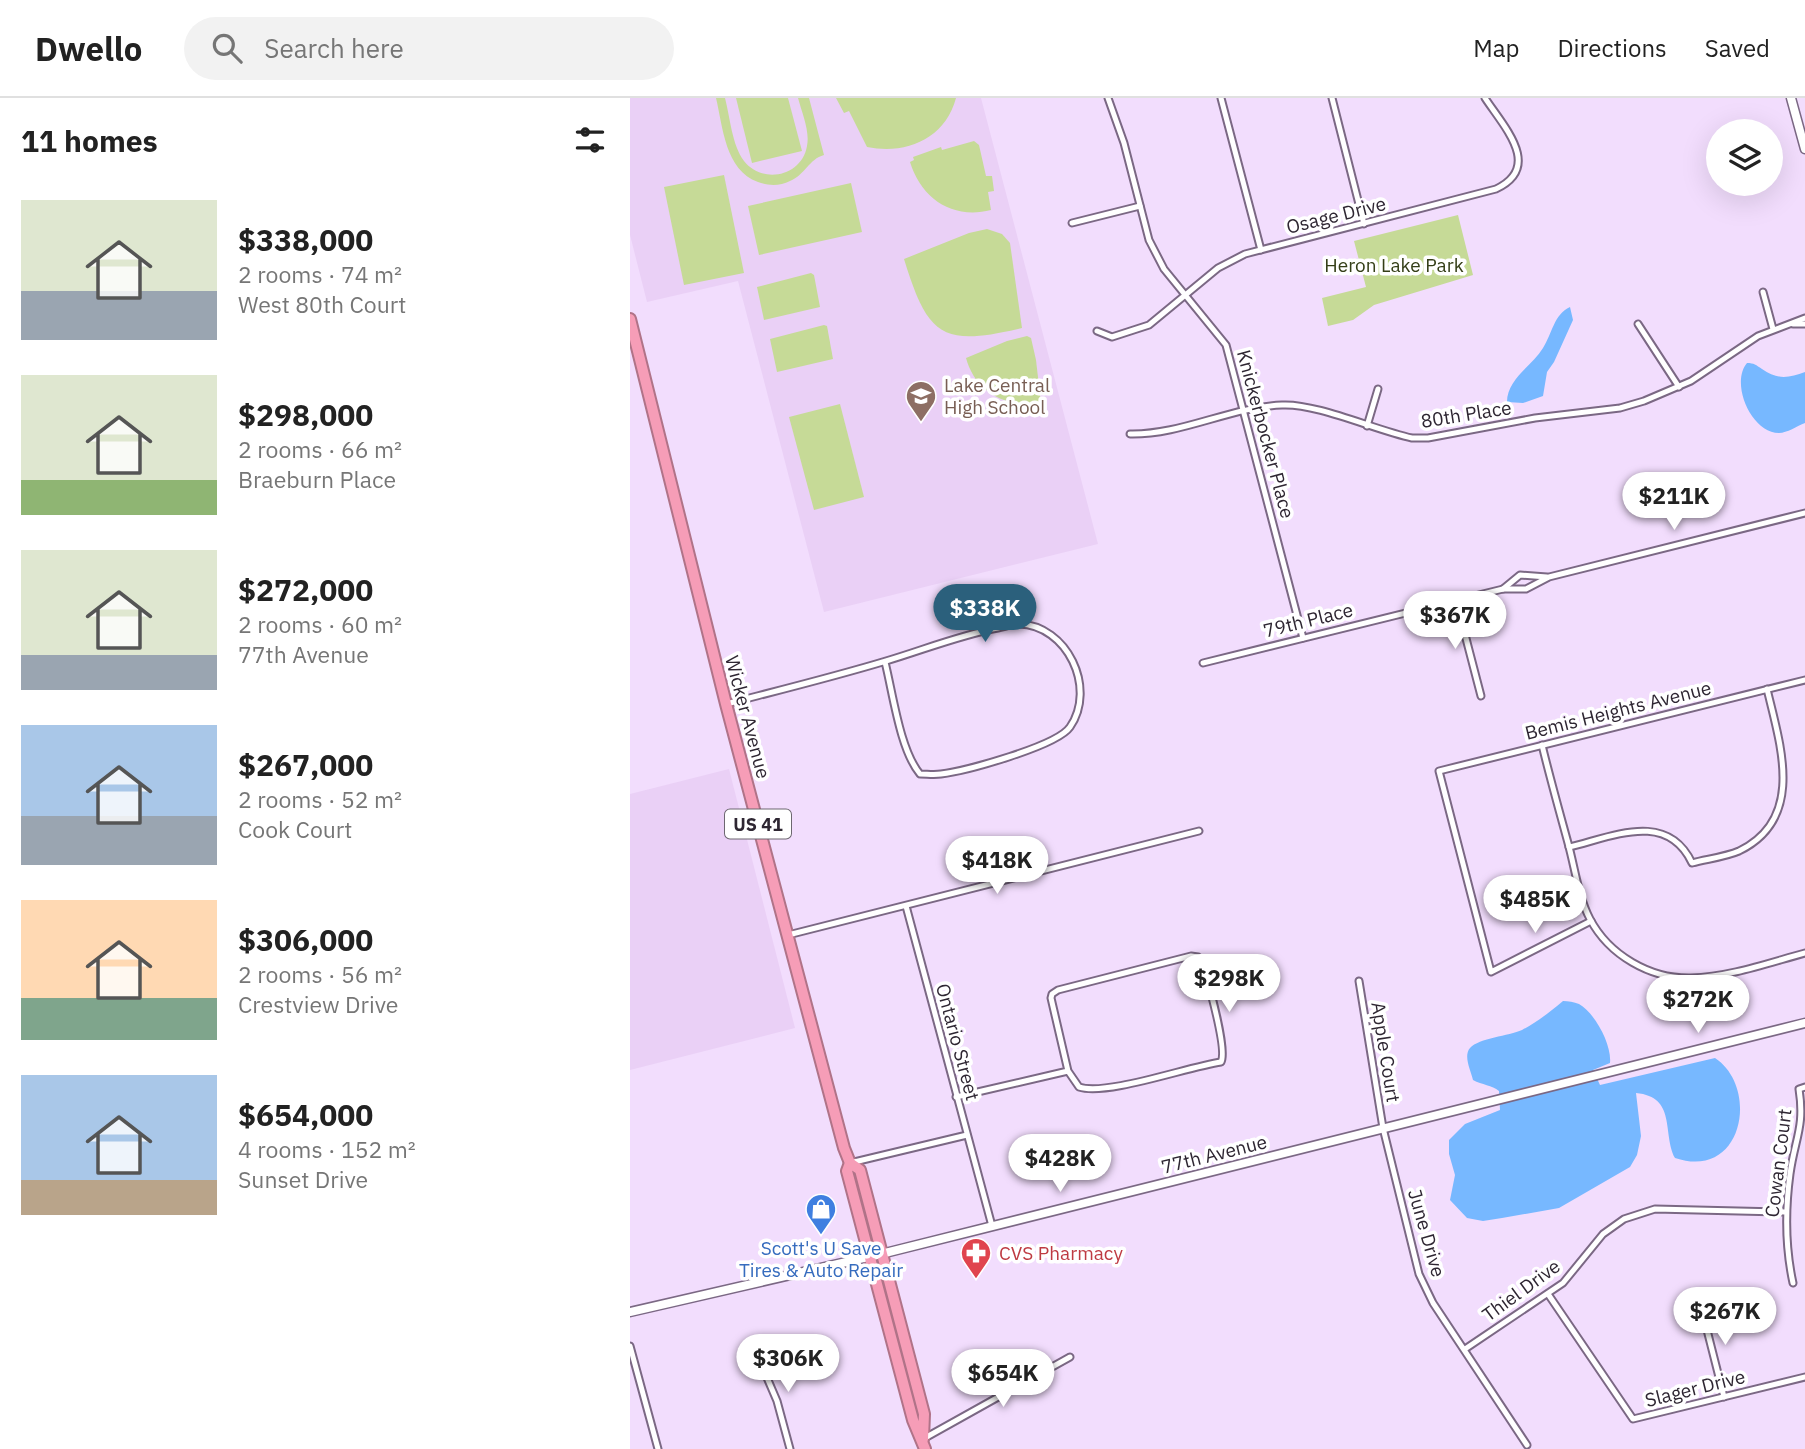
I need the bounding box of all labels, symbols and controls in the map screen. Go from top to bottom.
search box [184,17,674,80]
text: Dwello [35,27,142,70]
icon: search [208,29,246,67]
text: Search here [264,31,404,65]
text: Map [1473,32,1519,64]
text: Directions [1557,32,1667,64]
text: Saved [1705,32,1770,64]
map controls [1706,119,1783,196]
button: layers [1706,119,1783,196]
text: 11 homes [21,121,158,160]
icon: filters [571,121,609,159]
street label: Osage Drive [1284,191,1388,239]
text: $338,000 [238,220,373,259]
icon: home [77,228,161,312]
park label: Heron Lake Park [1324,253,1464,277]
text: 2 rooms · 74 m² [238,259,402,289]
text: West 80th Court [238,289,406,319]
street label: Knickerbocker Place [1232,347,1300,521]
place label: Lake Central High School [944,373,1050,419]
school or university icon: Lake Central High School [904,379,938,423]
text: $298,000 [238,395,373,434]
street label: 80th Place [1419,395,1513,433]
icon: home [77,403,161,487]
text: 2 rooms · 66 m² [238,434,402,464]
text: Braeburn Place [238,464,396,494]
pin: $211K [1625,472,1723,532]
text: $211K [1638,480,1710,510]
text: $272,000 [238,570,373,609]
icon: home [77,578,161,662]
pin: $338K [936,584,1034,644]
text: $338K [949,592,1021,622]
pin: $367K [1406,592,1504,651]
street label: 79th Place [1261,597,1355,643]
text: $367K [1419,599,1491,629]
text: 2 rooms · 60 m² [238,609,402,639]
text: 77th Avenue [238,639,369,669]
street label: Wicker Avenue [720,653,776,781]
street label: Bemis Heights Avenue [1522,675,1714,745]
text: $267,000 [238,745,373,784]
icon: home [77,753,161,837]
text: 2 rooms · 52 m² [238,784,402,814]
road number: US 41 [725,810,791,838]
text: Cook Court [238,814,352,844]
pin: $418K [948,836,1046,896]
text: $418K [961,844,1033,874]
pin: $485K [1486,876,1584,935]
text: $485K [1499,883,1571,913]
text: $306,000 [238,920,373,959]
icon: home [77,928,161,1012]
pin: $298K [1180,954,1278,1014]
text: 2 rooms · 56 m² [238,959,402,989]
text: $298K [1193,962,1265,992]
pin: $272K [1649,976,1747,1035]
street label: Ontario Street [931,981,985,1103]
text: $272K [1662,983,1734,1013]
text: Crestview Drive [238,989,398,1019]
street label: Apple Court [1366,1000,1406,1104]
text: $654,000 [238,1095,373,1134]
icon: home [77,1103,161,1187]
street label: Cowan Court [1759,1107,1797,1219]
street label: 77th Avenue [1159,1129,1269,1179]
text: 4 rooms · 152 m² [238,1134,416,1164]
pin: $428K [1011,1134,1109,1194]
text: $428K [1024,1142,1096,1172]
text: Sunset Drive [238,1164,368,1194]
street label: June Drive [1403,1186,1451,1280]
shop icon: Scott's U Save Tires & Auto Repair [804,1192,838,1236]
place label: Scott's U Save Tires & Auto Repair [739,1236,903,1282]
pharmacy icon: CVS Pharmacy [959,1236,993,1280]
place label: CVS Pharmacy [999,1241,1123,1265]
street label: Thiel Drive [1477,1254,1565,1326]
pin: $267K [1676,1288,1774,1347]
text: $267K [1689,1295,1761,1325]
pin: $306K [739,1334,837,1394]
text: $306K [752,1342,824,1372]
pin: $654K [954,1350,1052,1409]
text: $654K [967,1357,1039,1387]
street label: Slager Drive [1642,1364,1748,1412]

